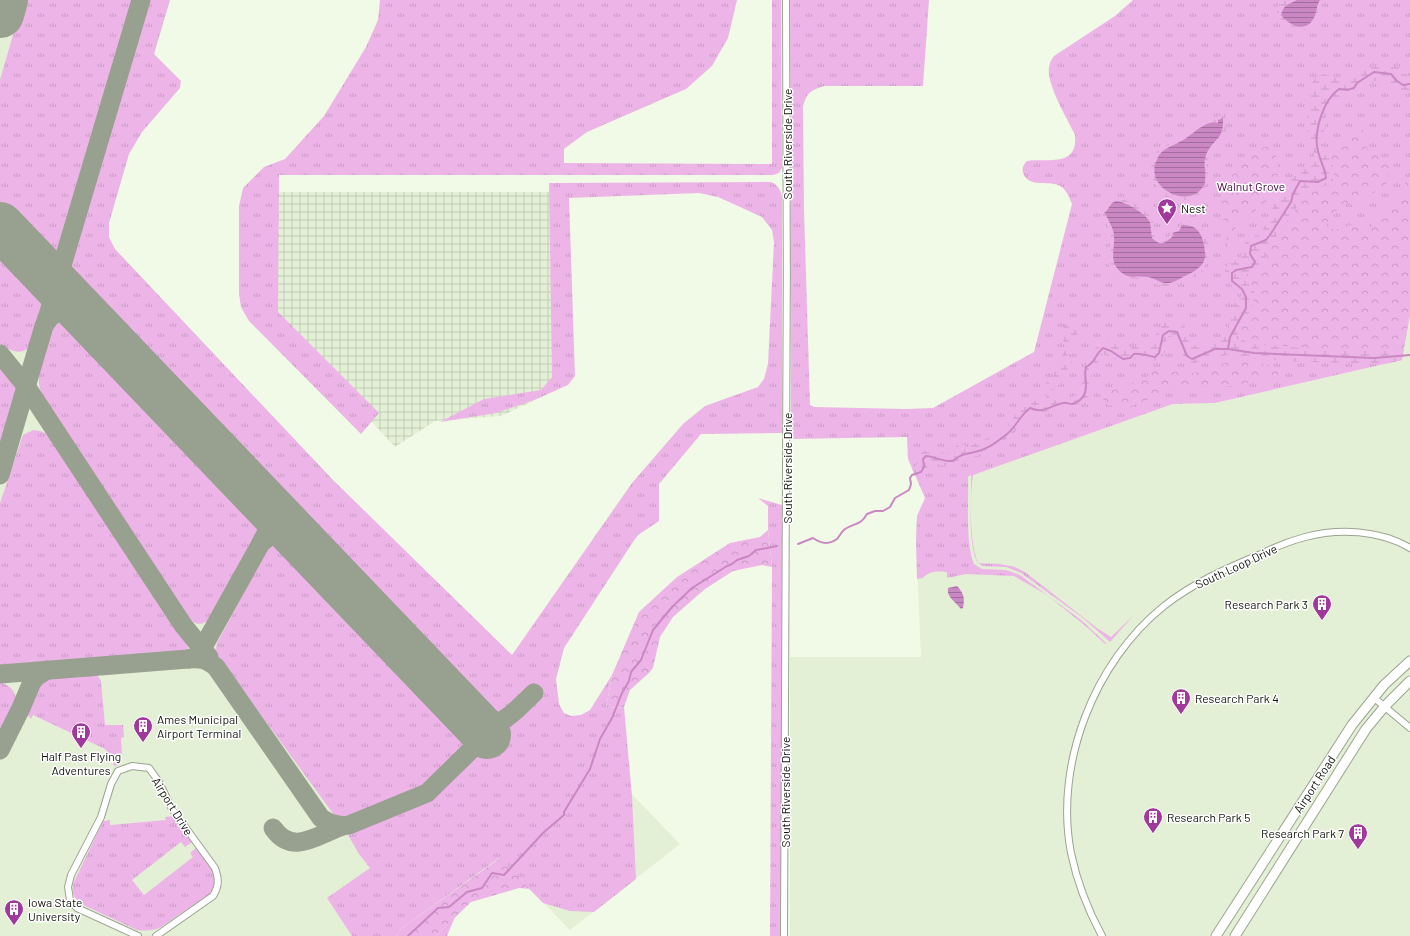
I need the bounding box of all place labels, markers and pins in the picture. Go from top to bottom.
place icon: Nest [1156,197,1178,225]
place label: Nest [1181,201,1206,215]
building icon: Research Park 3 [1311,593,1333,621]
place label: Research Park 3 [1225,597,1308,611]
building icon: Research Park 4 [1170,687,1192,715]
place label: Research Park 4 [1195,691,1279,705]
place label: Ames Municipal Airport Terminal [157,712,241,740]
building icon: Ames Municipal Airport Terminal [132,715,154,743]
building icon: Half Past Flying Adventures [70,721,92,749]
place label: Half Past Flying Adventures [41,749,121,777]
building icon: Research Park 5 [1142,806,1164,834]
place label: Research Park 5 [1167,810,1250,824]
building icon: Research Park 7 [1347,822,1369,850]
place label: Research Park 7 [1261,826,1344,840]
place label: Iowa State University [28,895,83,923]
building icon: Iowa State University [3,898,25,926]

